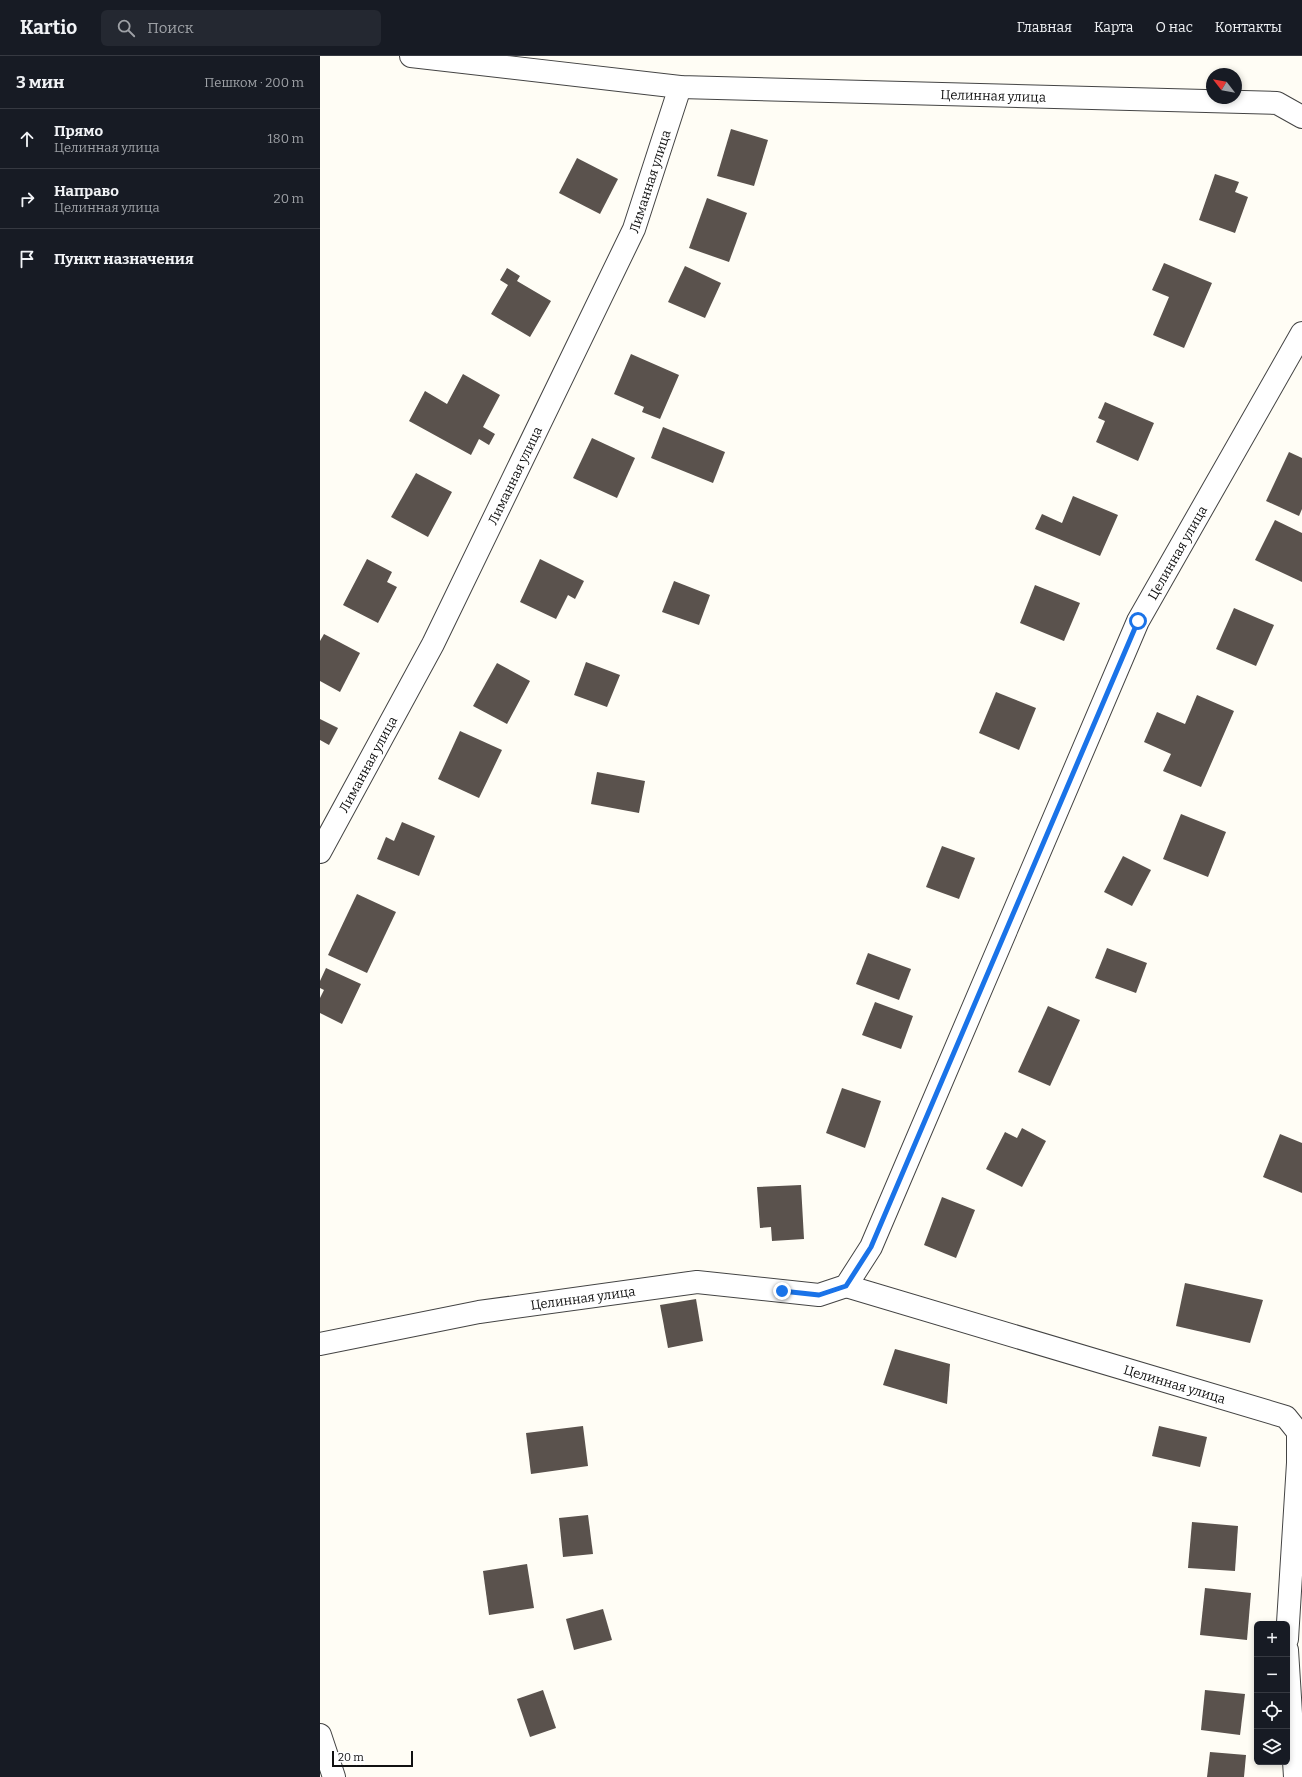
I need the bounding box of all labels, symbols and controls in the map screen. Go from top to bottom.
search box [101,10,381,46]
text: Kartio [20,16,77,39]
icon: search [115,17,137,39]
text: Поиск [147,19,194,37]
text: Главная [1017,19,1072,36]
text: Карта [1094,19,1133,36]
text: О нас [1155,19,1193,36]
text: Контакты [1215,19,1282,36]
north arrow [1206,68,1242,104]
text: 3 мин [16,72,64,93]
text: Пешком · 200 m [204,75,304,90]
street label: Целинная улица [940,87,1046,105]
text: Прямо [54,122,103,140]
icon: ahead [16,128,38,150]
street label: Лиманная улица [626,128,674,235]
text: 180 m [268,131,304,146]
text: Целинная улица [54,140,160,155]
text: Направо [54,182,119,200]
icon: right [16,188,38,210]
text: 20 m [274,191,304,206]
text: Целинная улица [54,200,160,215]
icon: arrive [16,248,38,270]
text: Пункт назначения [54,250,194,268]
street label: Лиманная улица [485,424,545,527]
street label: Целинная улица [1145,503,1210,602]
route start [1129,612,1147,630]
street label: Лиманная улица [336,714,400,815]
route end [773,1282,791,1300]
street label: Целинная улица [530,1284,636,1313]
street label: Целинная улица [1122,1362,1227,1407]
map controls [1254,1621,1290,1765]
button: + [1254,1621,1290,1657]
button: − [1254,1657,1290,1693]
button: locate [1254,1693,1290,1729]
button: layers [1254,1729,1290,1765]
scale bar [332,1749,413,1768]
text: 20 m [338,1751,364,1764]

